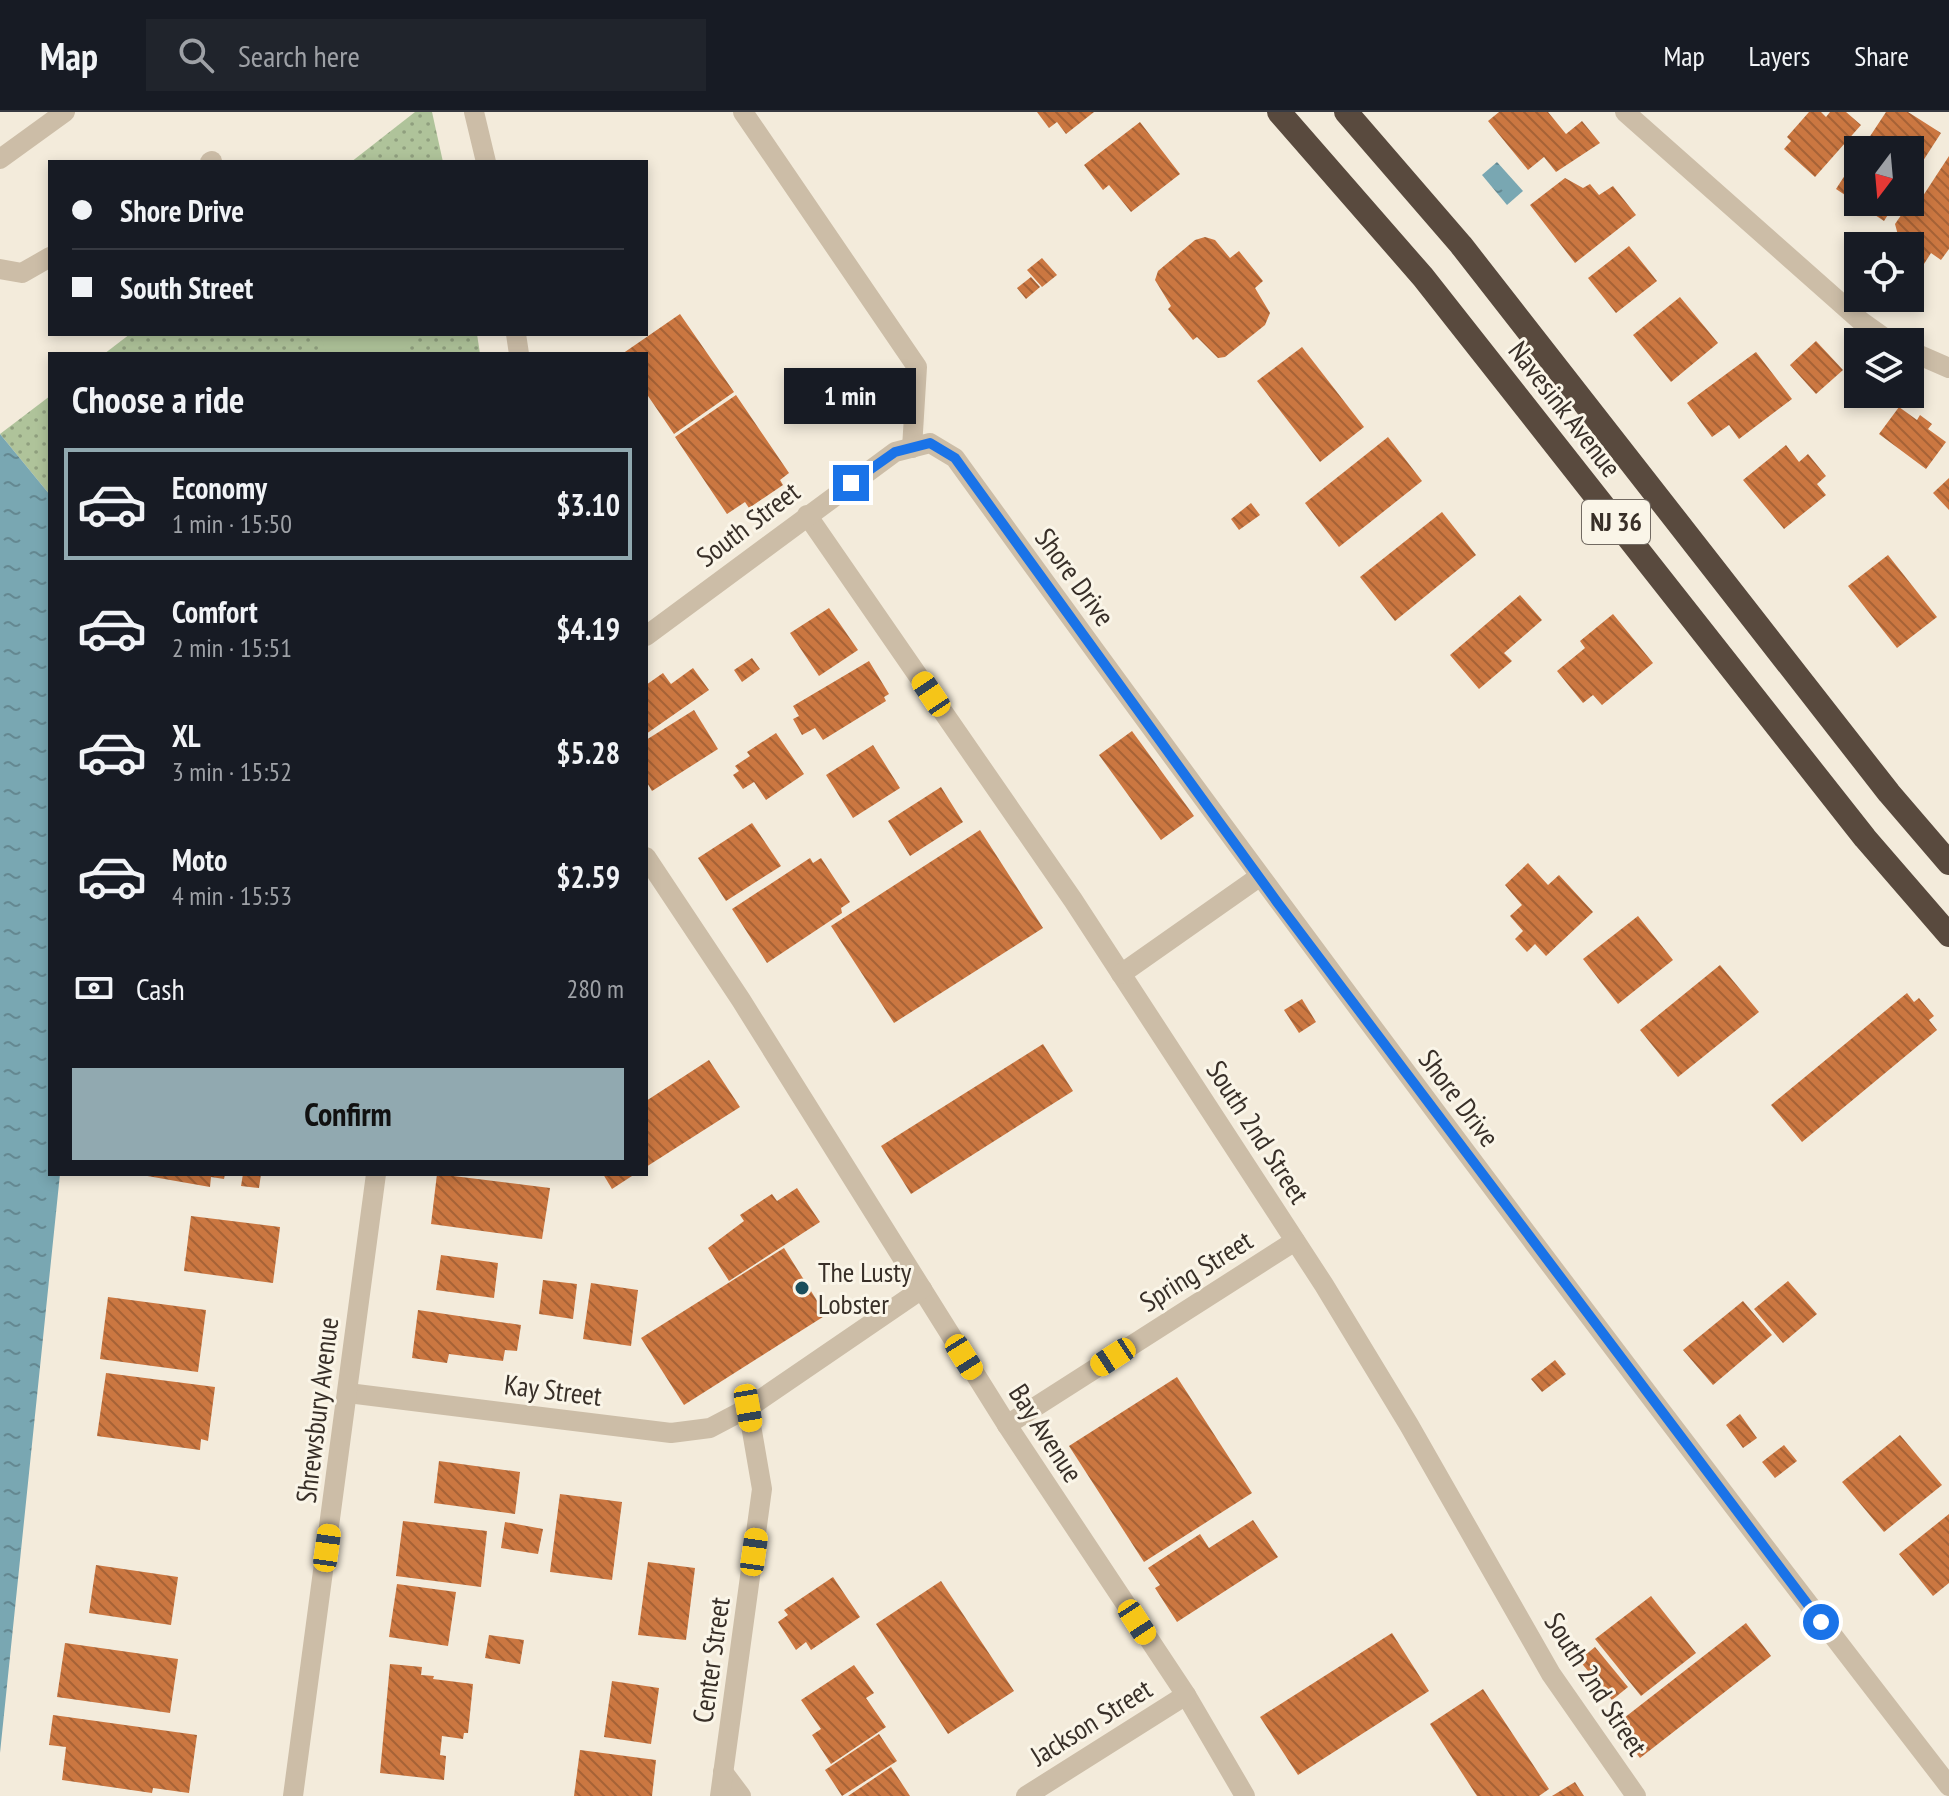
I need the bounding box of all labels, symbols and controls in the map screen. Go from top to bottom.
search box [146,19,706,91]
text: Map [40,31,98,80]
icon: search [174,33,218,77]
text: Search here [238,36,360,75]
text: Map [1663,37,1705,74]
text: Layers [1749,37,1810,74]
text: Share [1854,37,1909,74]
north arrow [1844,136,1924,216]
map controls [1844,136,1924,408]
text: Shore Drive [120,191,244,230]
button: locate [1844,232,1924,312]
text: South Street [120,268,253,307]
button: layers [1844,328,1924,408]
street label: Navesink Avenue [1501,333,1630,484]
callout: 1 min [785,367,917,423]
text: Choose a ride [72,376,244,423]
text: 1 min [824,379,876,412]
route end [833,465,869,501]
icon: car [76,468,148,540]
text: Economy [172,468,267,507]
street label: South Street [689,472,807,575]
text: $3.10 [556,485,620,524]
road number: NJ 36 [1582,500,1650,544]
text: 1 min · 15:50 [172,507,292,540]
street label: Shore Drive [1027,520,1123,633]
icon: car [76,592,148,664]
text: Comfort [172,592,258,631]
text: $4.19 [556,609,620,648]
text: 2 min · 15:51 [172,631,292,664]
car [908,667,954,721]
icon: car [76,716,148,788]
text: XL [172,716,201,755]
text: $5.28 [556,733,620,772]
text: 3 min · 15:52 [172,755,292,788]
icon: car [76,840,148,912]
text: Moto [172,840,227,879]
text: $2.59 [556,857,620,896]
text: 4 min · 15:53 [172,879,292,912]
icon: cash [72,966,116,1010]
text: Cash [136,969,185,1008]
text: 280 m [566,972,624,1005]
street label: Shore Drive [1411,1042,1508,1154]
street label: South 2nd Street [1198,1053,1319,1210]
button: Confirm [72,1068,624,1160]
street label: Spring Street [1132,1221,1259,1320]
place label: The Lusty Lobster [818,1253,912,1322]
marker: The Lusty Lobster [793,1279,811,1297]
street label: Shrewsbury Avenue [287,1315,346,1505]
car [941,1330,987,1384]
car [1086,1334,1140,1380]
street label: Kay Street [502,1365,604,1414]
street label: Bay Avenue [1001,1376,1092,1489]
car [732,1382,764,1434]
car [312,1523,342,1573]
car [739,1527,769,1577]
street label: Center Street [683,1594,738,1725]
car [1114,1595,1160,1649]
route start [1803,1604,1839,1640]
street label: South 2nd Street [1536,1605,1657,1762]
street label: Jackson Street [1022,1670,1159,1774]

